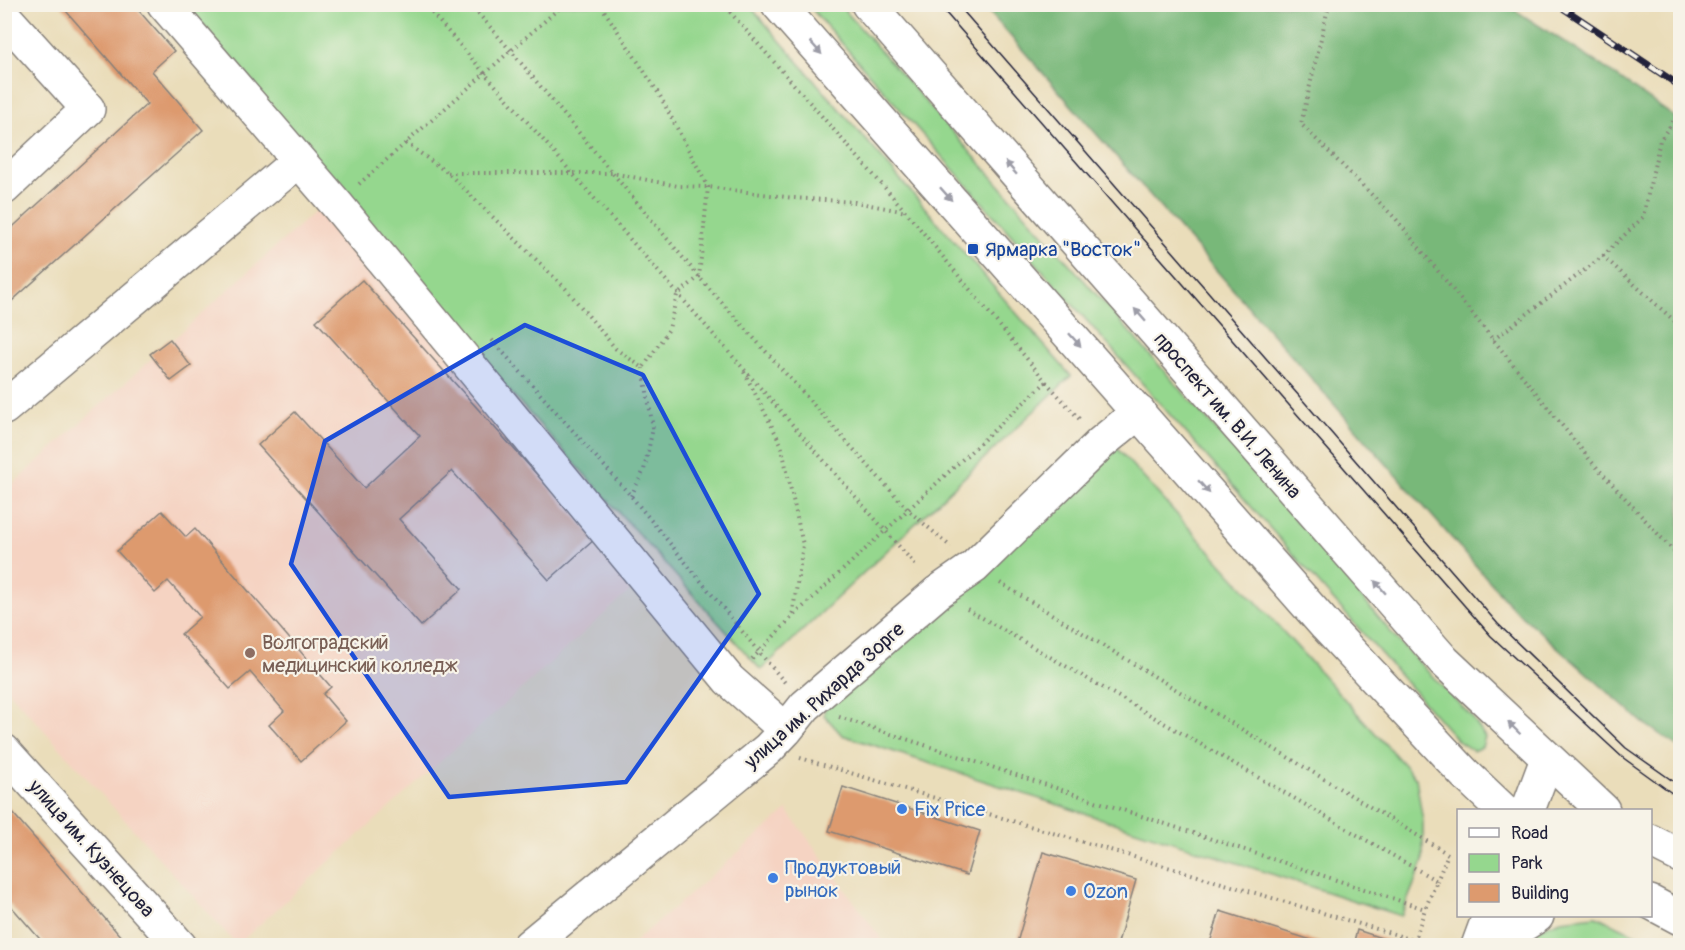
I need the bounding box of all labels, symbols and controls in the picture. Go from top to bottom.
one-way arrow [809,40,822,55]
one-way arrow [1005,161,1018,176]
one-way arrow [939,186,952,201]
place label: Ярмарка "Восток" [985,237,1141,262]
marker: Ярмарка "Восток" [966,242,980,256]
one-way arrow [1133,307,1147,322]
street label: проспект им. В.И. Ленина [1148,327,1307,504]
one-way arrow [1068,332,1081,347]
one-way arrow [1197,479,1211,494]
one-way arrow [1374,580,1387,595]
street label: улица им. Рихарда Зорге [738,617,910,775]
place label: Волгоградский медицинский колледж [262,630,458,678]
marker: Волгоградский медицинский колледж [243,646,257,660]
one-way arrow [1507,721,1522,735]
street label: улица им. Кузнецова [22,773,160,922]
place label: Fix Price [914,797,985,822]
marker: Fix Price [895,802,909,816]
legend [1457,809,1652,917]
text: Road [1511,822,1548,845]
text: Park [1511,852,1543,875]
place label: Продуктовый рынок [785,855,901,903]
marker: Продуктовый рынок [766,871,780,885]
place label: Ozon [1083,879,1128,904]
text: Building [1511,882,1569,905]
marker: Ozon [1064,884,1078,898]

